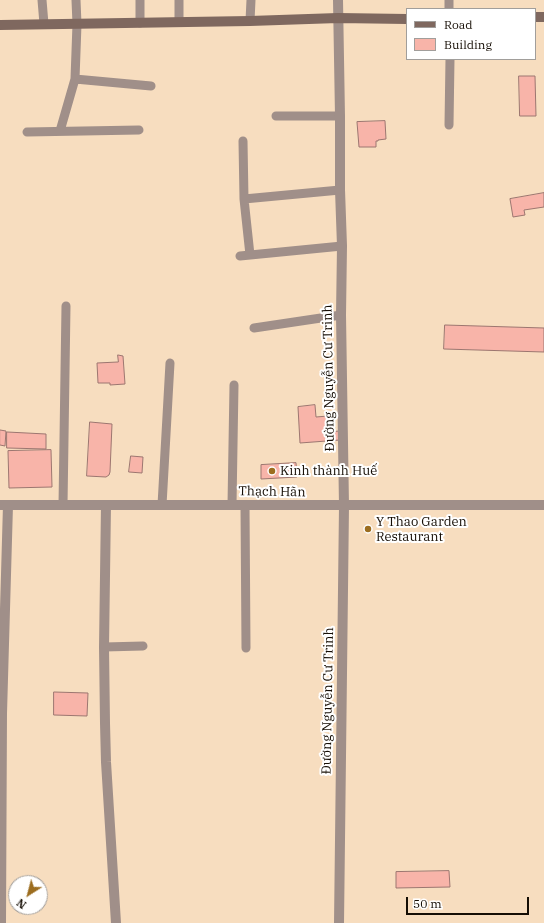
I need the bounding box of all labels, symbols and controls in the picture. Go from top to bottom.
legend [406,8,536,60]
text: Road [444,17,473,32]
text: Building [444,37,492,52]
street label: Đường Nguyễn Cư Trinh [320,304,338,452]
place label: Kinh thành Huế [280,463,377,479]
marker: Kinh thành Huế [267,466,277,476]
street label: Thạch Hãn [238,484,306,500]
place label: Y Thao Garden Restaurant [376,514,467,545]
marker: Y Thao Garden Restaurant [363,524,373,534]
street label: Đường Nguyễn Cư Trinh [319,627,337,775]
north arrow [8,875,48,915]
scale bar [408,889,531,915]
text: N [14,896,29,912]
text: 50 m [413,896,442,911]

